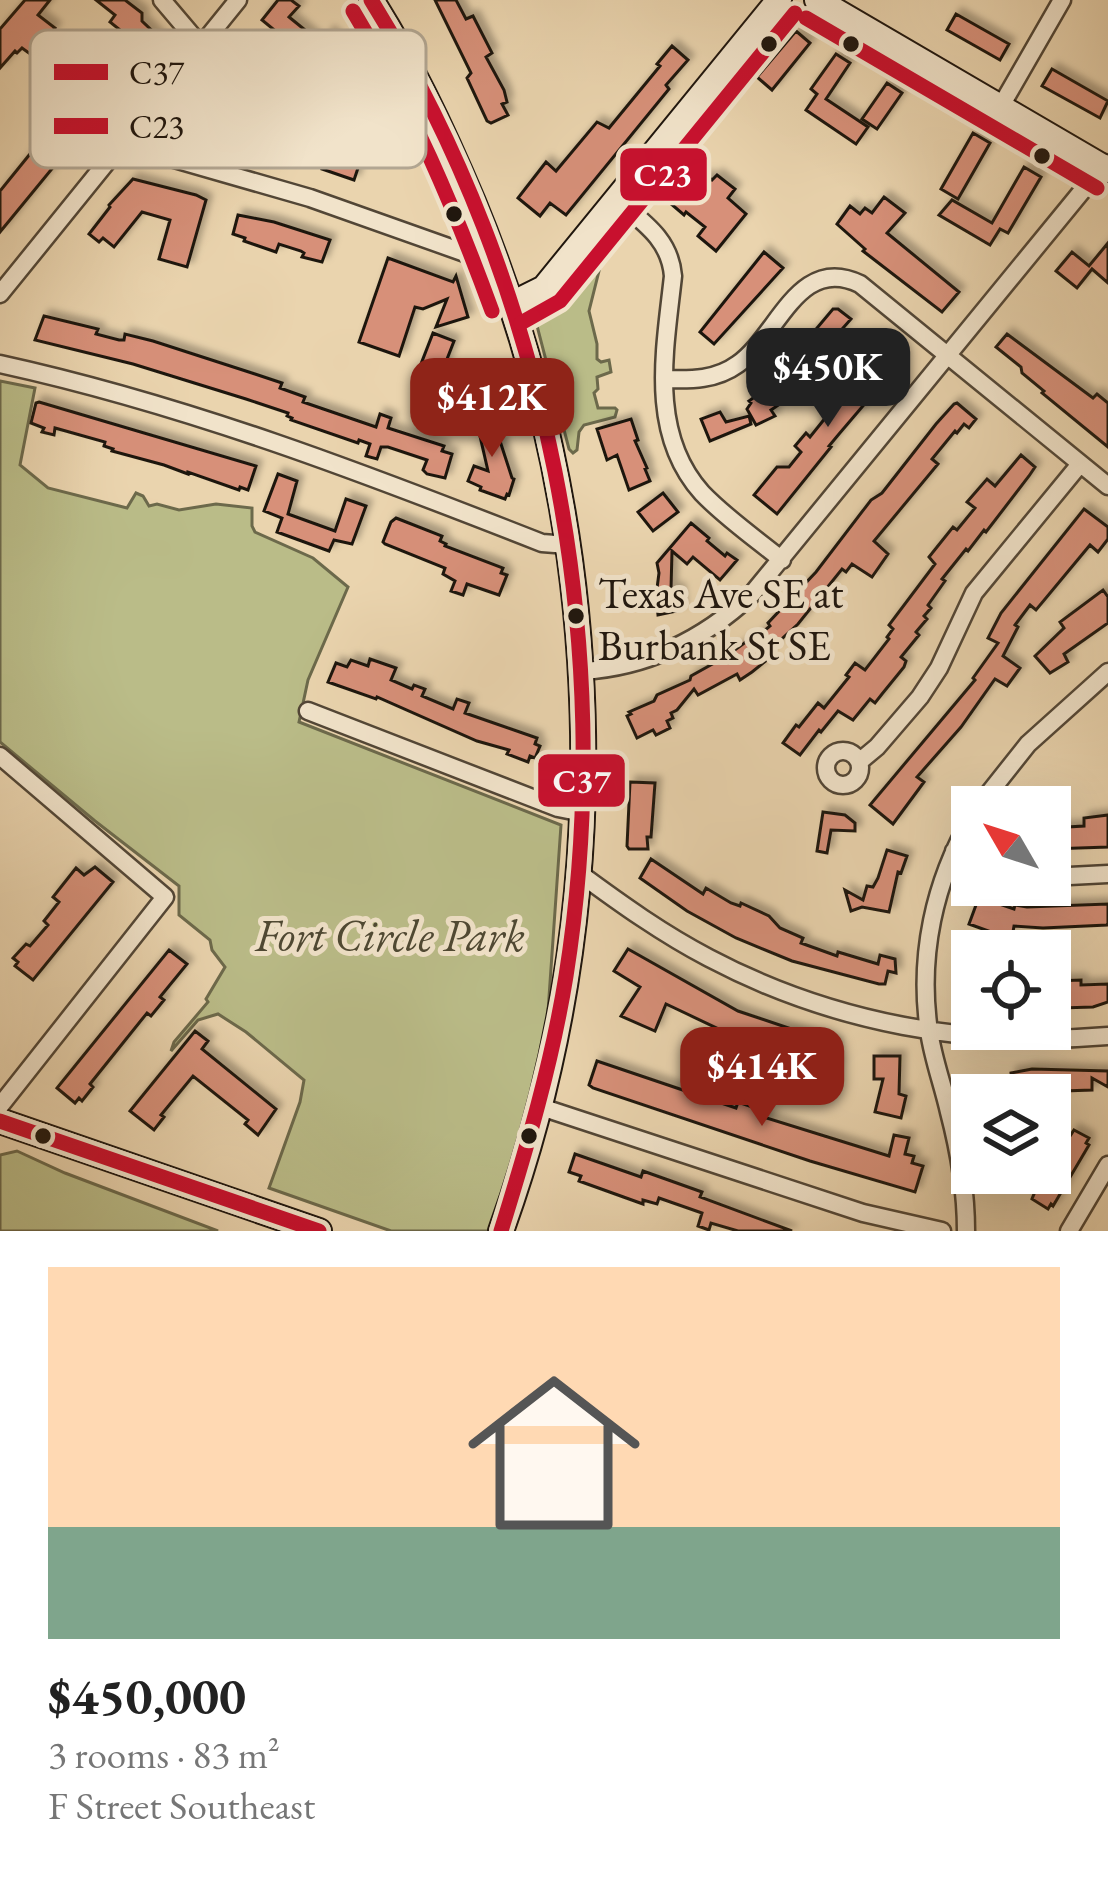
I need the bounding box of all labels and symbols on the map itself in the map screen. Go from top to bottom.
legend [30,30,426,168]
unlabelled marker [758,33,780,55]
unlabelled marker [840,33,862,55]
text: C37 [129,51,184,94]
text: C23 [129,105,184,148]
unlabelled marker [1031,145,1053,167]
line badge: C23 [618,146,709,203]
text: C23 [634,153,692,196]
unlabelled marker [443,203,465,225]
pin: $450K [744,328,912,430]
pin: $412K [408,358,576,460]
place label: Texas Ave SE at Burbank St SE [598,566,843,673]
marker: Texas Ave SE at Burbank St SE [565,605,587,627]
line badge: C37 [536,752,627,809]
text: C37 [553,759,612,802]
north arrow [951,786,1071,906]
park label: Fort Circle Park [254,906,525,964]
pin: $414K [678,1027,846,1129]
unlabelled marker [32,1125,54,1147]
unlabelled marker [518,1125,540,1147]

